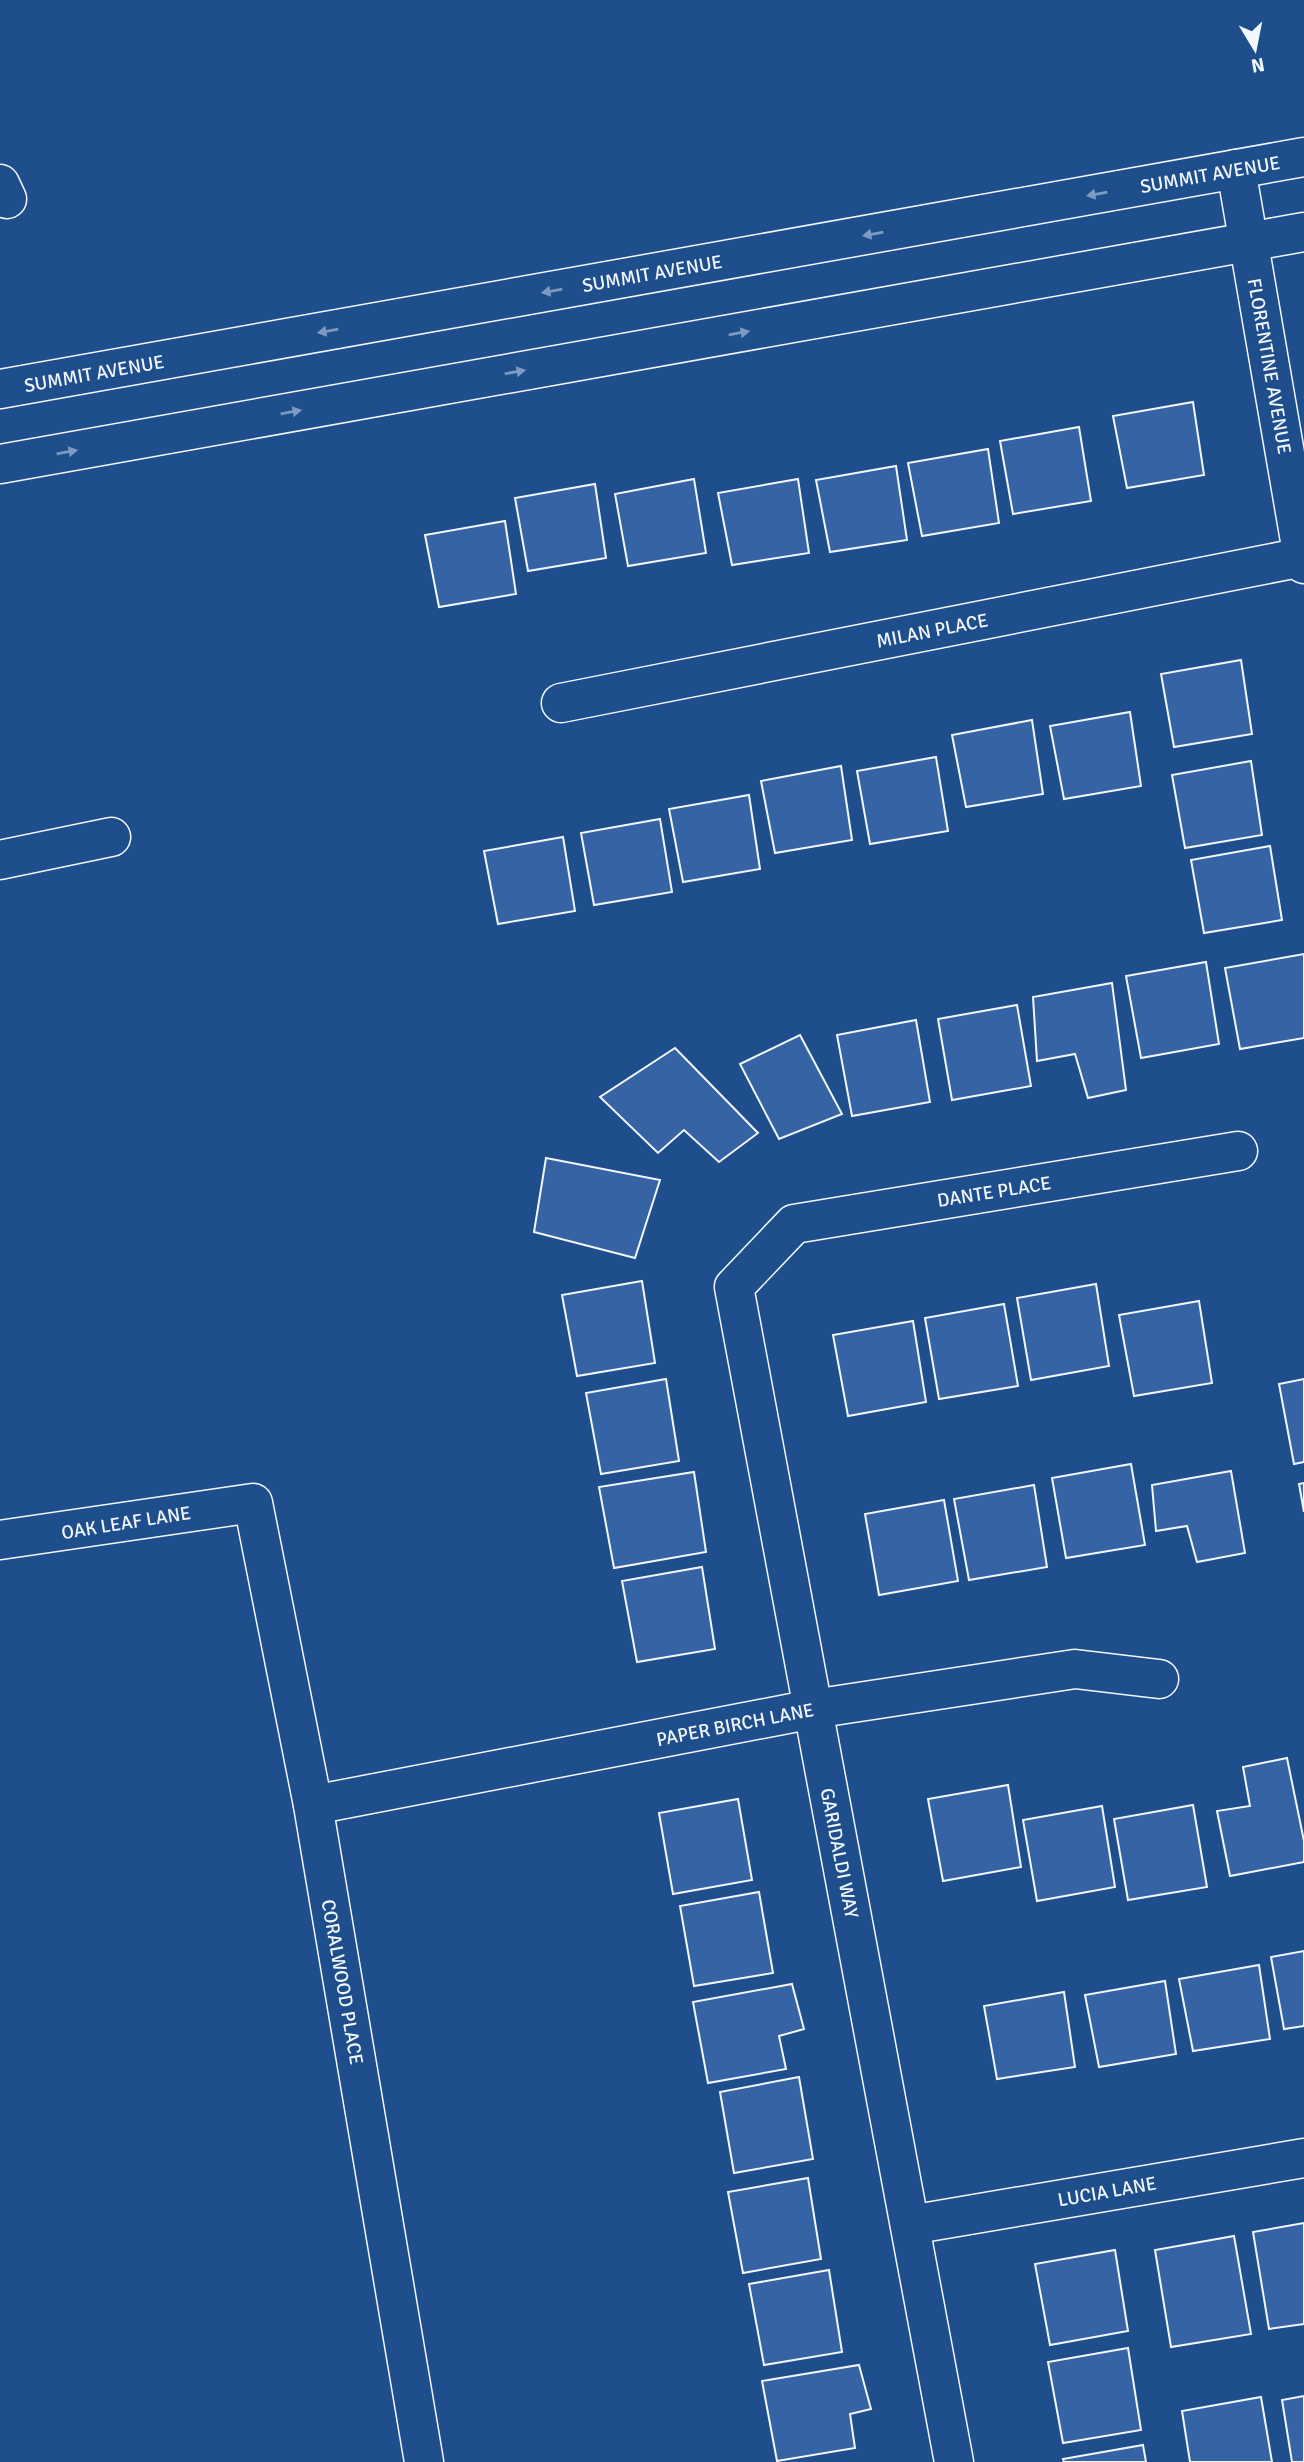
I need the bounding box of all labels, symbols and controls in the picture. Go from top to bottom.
north arrow [1220,14,1290,84]
text: N [1249,52,1266,78]
street label: SUMMIT AVENUE [1138,151,1282,199]
one-way arrow [1086,189,1108,200]
one-way arrow [862,229,884,240]
street label: SUMMIT AVENUE [580,250,724,298]
street label: FLORENTINE AVENUE [1242,276,1296,456]
one-way arrow [541,286,563,297]
one-way arrow [317,326,339,337]
one-way arrow [728,327,750,338]
street label: SUMMIT AVENUE [22,350,166,398]
one-way arrow [504,366,526,377]
one-way arrow [280,406,302,417]
one-way arrow [56,446,78,457]
street label: MILAN PLACE [874,608,990,654]
street label: DANTE PLACE [935,1171,1053,1213]
street label: OAK LEAF LANE [60,1501,193,1545]
street label: PAPER BIRCH LANE [654,1698,816,1752]
street label: GARIDALDI WAY [815,1786,863,1921]
street label: CORALWOOD PLACE [316,1898,368,2067]
street label: LUCIA LANE [1056,2172,1158,2212]

